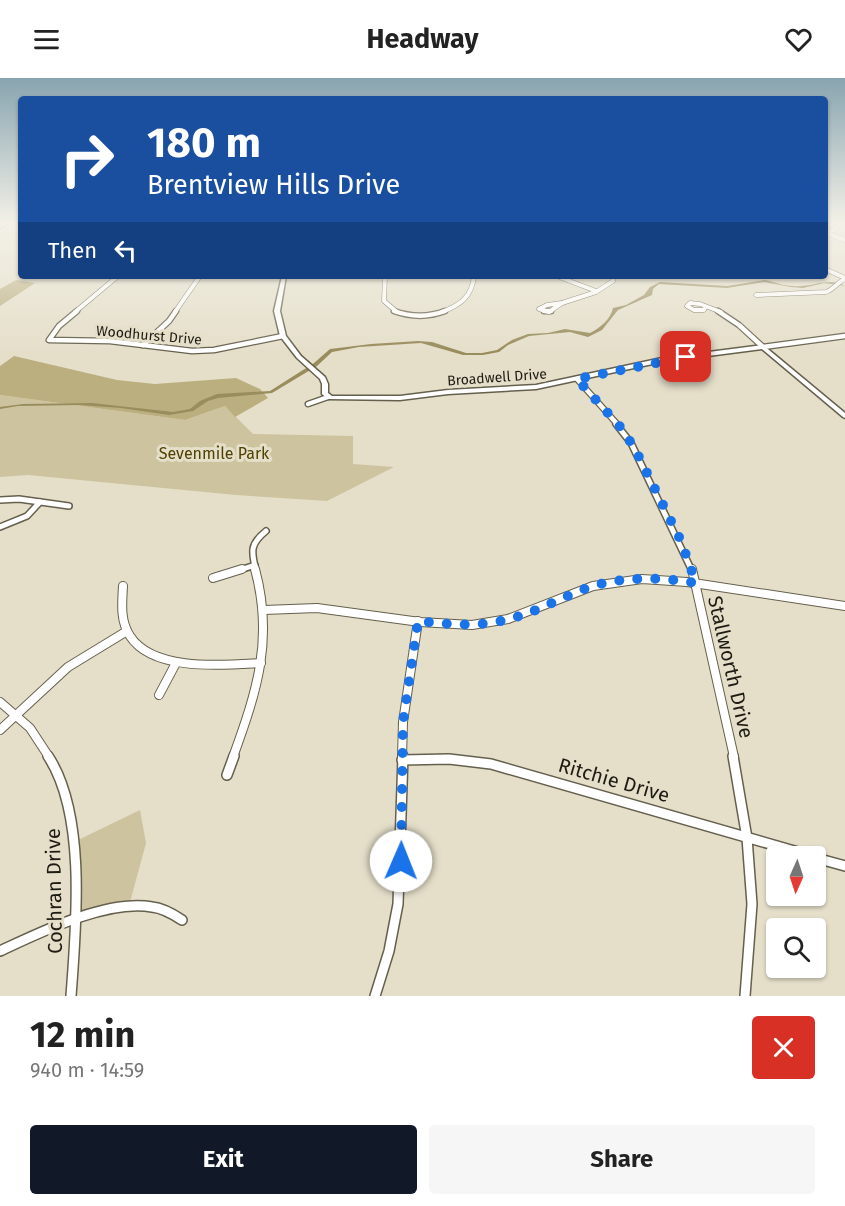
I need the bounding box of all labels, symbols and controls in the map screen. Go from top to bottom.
icon: menu [30,23,63,56]
text: Headway [367,23,478,55]
icon: heart [782,23,815,56]
text: 180 m [147,118,261,168]
icon: right [48,120,126,198]
text: Brentview Hills Drive [147,169,400,201]
icon: left [109,234,142,267]
text: Then [48,237,97,264]
street label: Woodhurst Drive [96,322,202,349]
pin [660,331,711,382]
icon: arrive [669,340,702,373]
street label: Broadwell Drive [447,366,547,389]
park label: Sevenmile Park [159,444,270,463]
street label: Stallworth Drive [703,594,759,740]
street label: Ritchie Drive [556,753,672,807]
street label: Cochran Drive [41,828,67,954]
position arrow [369,829,433,893]
north arrow [766,846,826,906]
map controls [766,846,826,978]
button: search [766,918,826,978]
text: 12 min [30,1013,135,1057]
button: close [752,1016,815,1079]
text: 940 m · 14:59 [30,1058,144,1082]
button: Exit [30,1125,417,1194]
button: Share [429,1125,815,1194]

